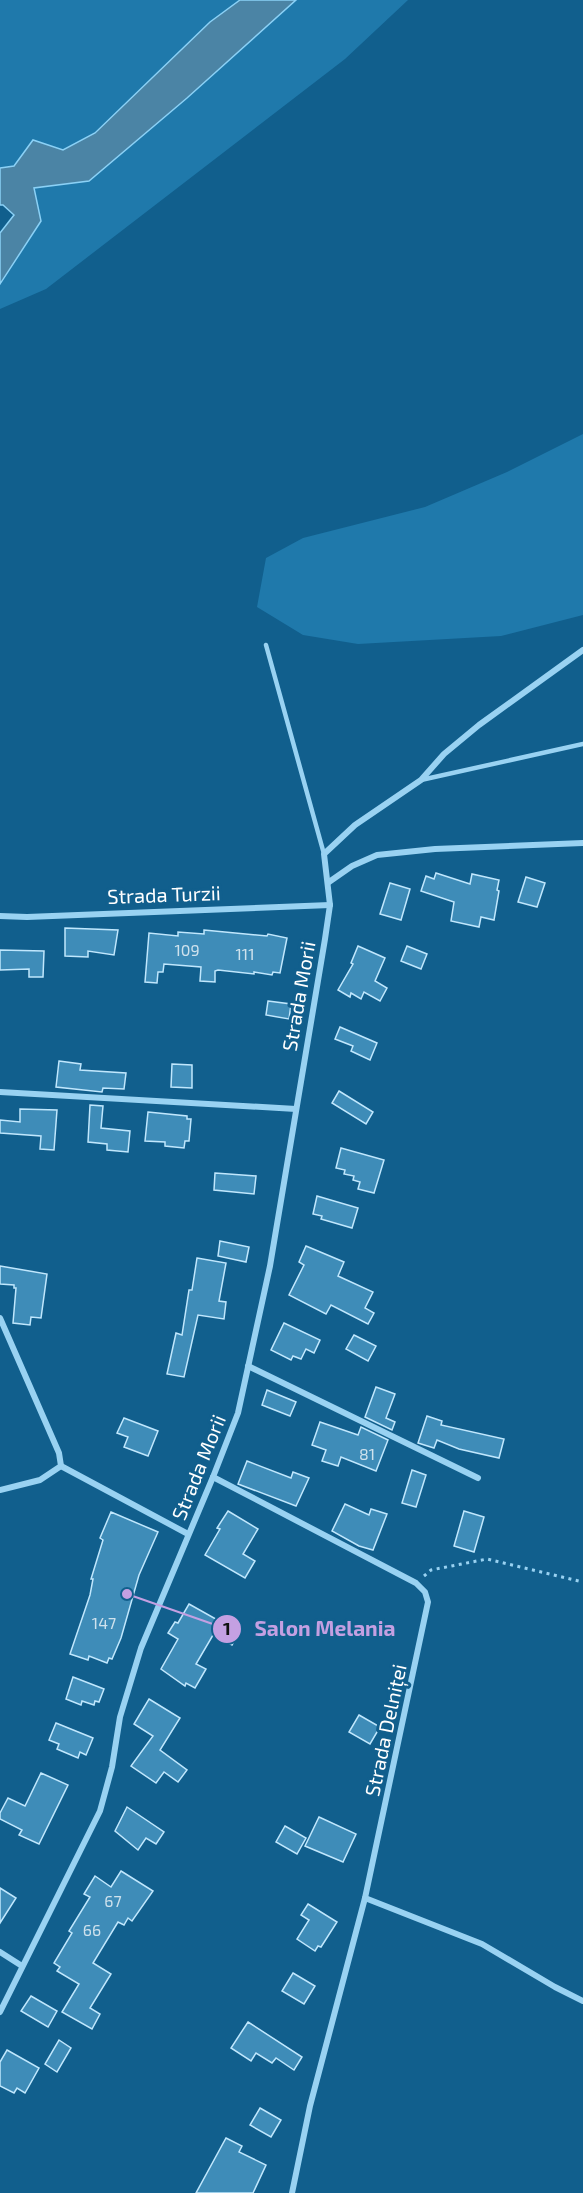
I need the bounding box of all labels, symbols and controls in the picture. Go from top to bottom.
street label: Strada Turzii [107,880,221,908]
street label: Strada Morii [277,939,319,1053]
house number: 109 [174,940,200,959]
house number: 111 [235,944,255,963]
street label: Strada Morii [166,1411,230,1523]
house number: 81 [359,1444,375,1463]
callout: Salon Melania [212,1609,407,1648]
house number: 147 [92,1613,116,1632]
text: Salon Melania [254,1615,396,1640]
text: 1 [223,1617,231,1639]
street label: Strada Delniței [359,1662,413,1799]
house number: 67 [104,1891,122,1910]
house number: 66 [83,1920,101,1939]

